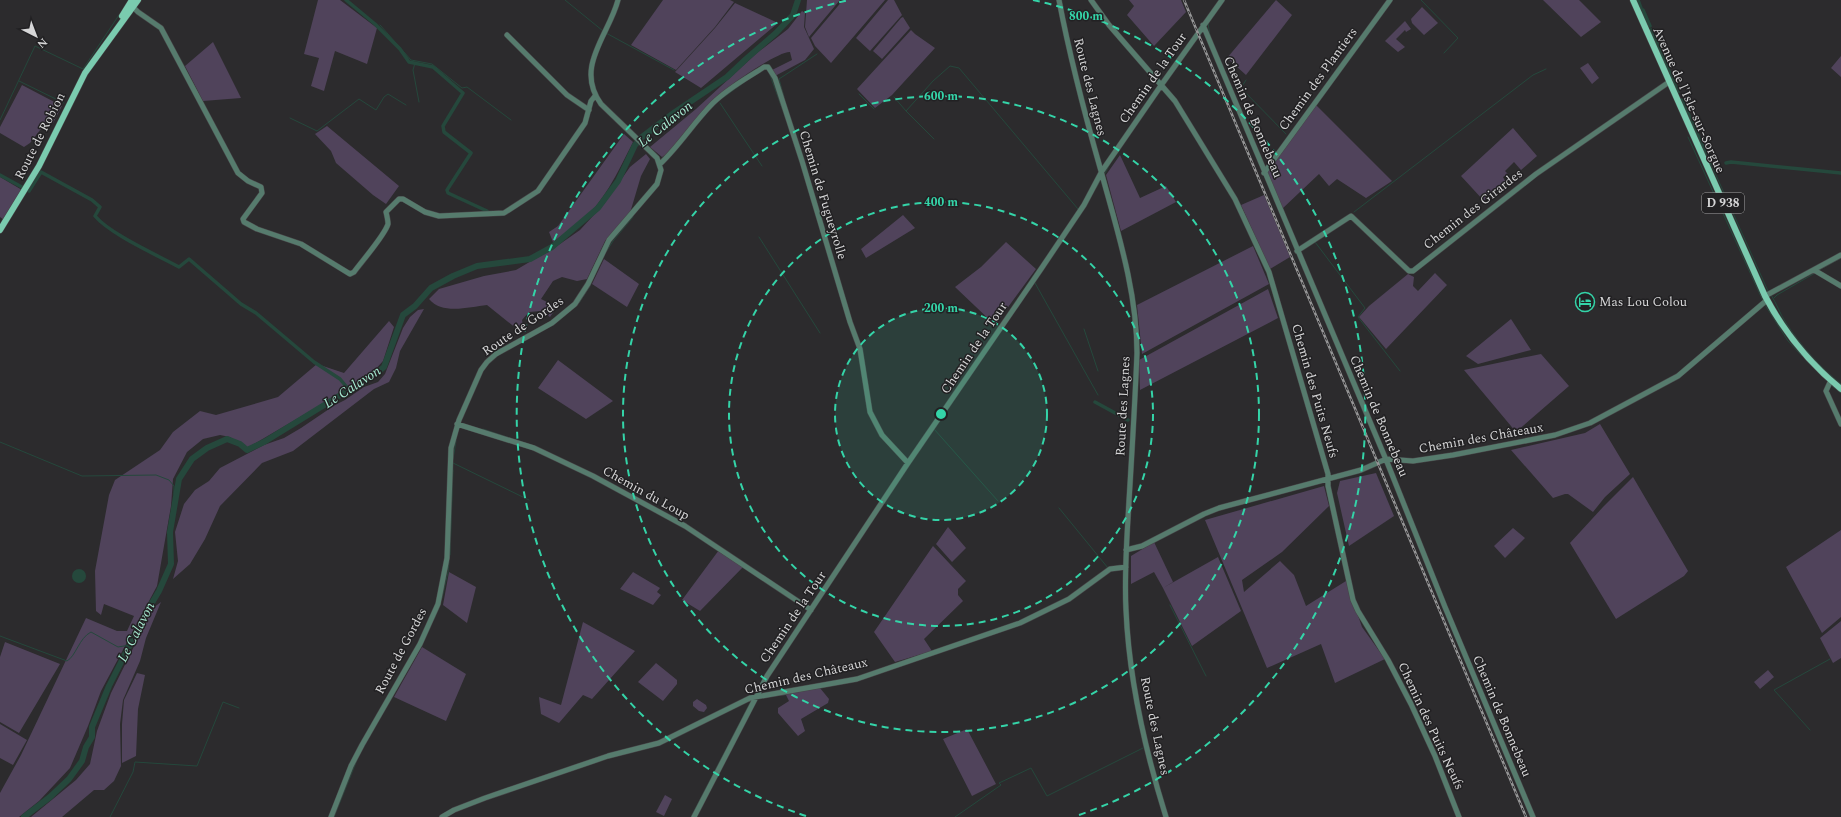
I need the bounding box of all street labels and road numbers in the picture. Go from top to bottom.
street label: Chemin des Plantiers [1274,23,1362,135]
street label: Avenue de l'Isle-sur-Sorgue [1648,23,1730,177]
street label: Chemin de la Tour [1114,28,1192,128]
street label: Route des Lagnes [1068,36,1112,138]
street label: Chemin de Bonnebeau [1218,53,1288,181]
street label: Route de Robion [9,89,71,183]
street label: Chemin de Fugueyrolle [794,128,852,262]
street label: Chemin des Girardes [1419,164,1527,254]
road number: D 938 [1702,193,1744,213]
street label: Route de Gordes [478,291,568,361]
street label: Chemin de la Tour [936,298,1012,398]
street label: Chemin des Puits Neufs [1286,321,1344,461]
street label: Chemin de Bonnebeau [1344,352,1414,480]
street label: Route des Lagnes [1110,355,1136,457]
street label: Chemin des Châteaux [1417,417,1545,459]
street label: Chemin du Loup [599,461,693,525]
street label: Chemin de la Tour [755,567,831,667]
street label: Route de Gordes [370,604,432,698]
street label: Chemin des Châteaux [742,652,870,700]
street label: Chemin de Bonnebeau [1467,652,1537,780]
street label: Chemin des Puits Neufs [1393,659,1469,793]
street label: Route des Lagnes [1135,675,1175,777]

